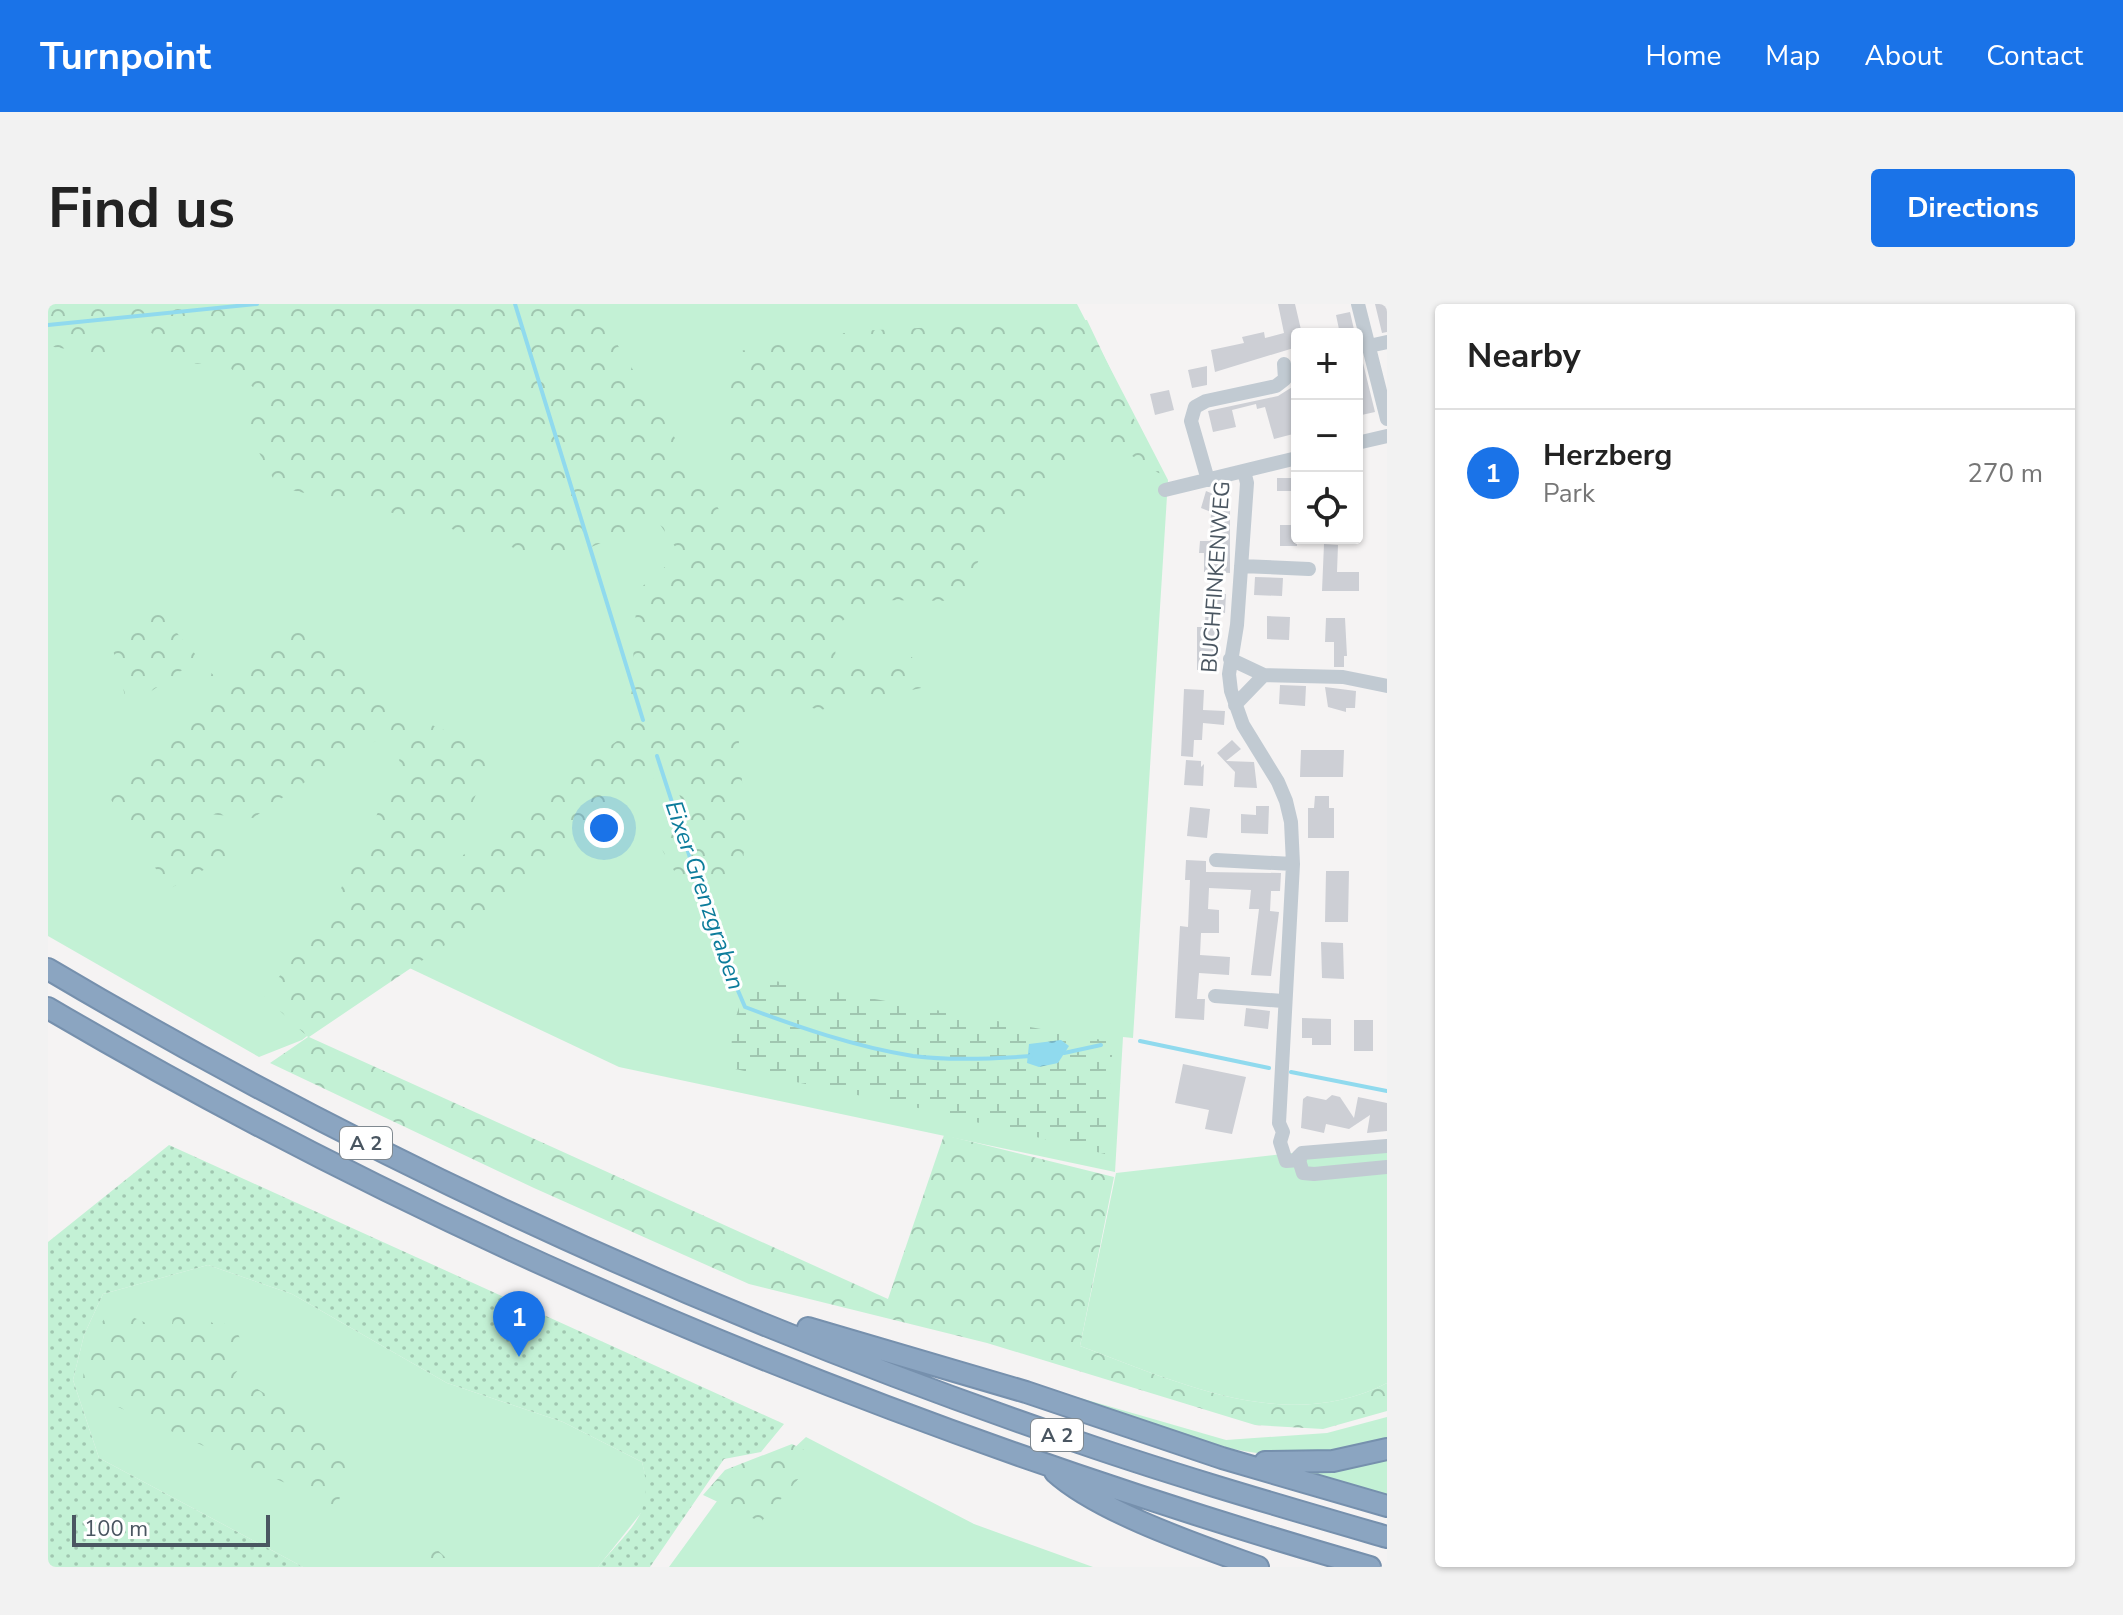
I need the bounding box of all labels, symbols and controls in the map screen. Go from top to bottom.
text: Turnpoint [40,31,211,82]
text: Home [1646,37,1721,75]
text: Map [1765,37,1820,75]
text: About [1864,37,1942,75]
text: Contact [1986,37,2083,75]
button: Directions [1871,169,2075,247]
text: Find us [48,170,235,247]
map controls [1291,328,1363,544]
button: + [1291,328,1363,400]
text: Nearby [1467,333,1581,379]
button: − [1291,400,1363,472]
text: Herzberg [1543,435,1672,476]
text: 1 [1485,456,1501,491]
text: 270 m [1967,456,2043,491]
button: locate [1291,472,1363,544]
text: Park [1543,476,1595,511]
street label: BUCHFINKENWEG [1194,480,1238,674]
water label: Eixer Grenzgraben [658,796,752,994]
your location [584,808,624,848]
road number: A 2 [340,1127,392,1159]
pin: 1 [493,1291,545,1357]
road number: A 2 [1031,1419,1083,1451]
scale bar [72,1511,270,1547]
text: 100 m [84,1514,148,1544]

